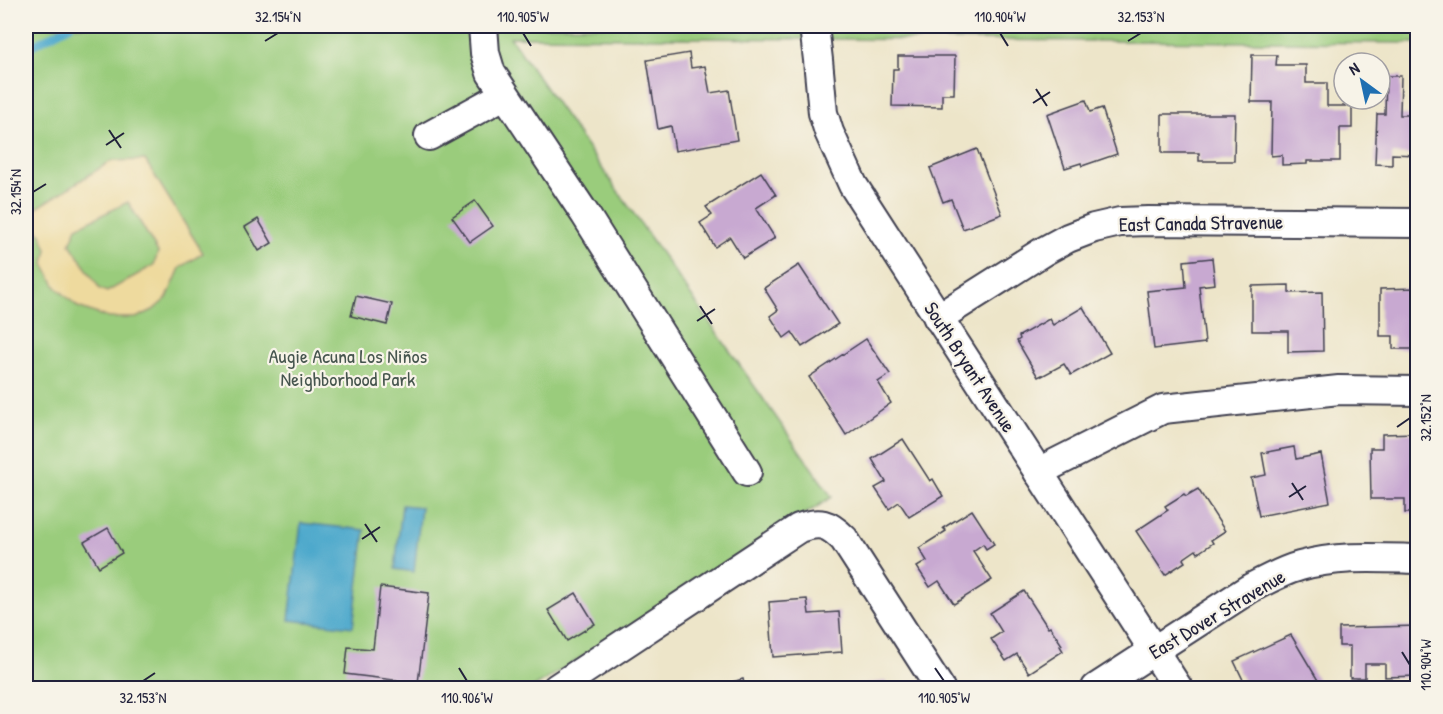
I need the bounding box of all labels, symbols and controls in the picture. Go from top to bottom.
text: 32.154°N [255,6,301,27]
text: 110.905°W [497,6,550,27]
text: 110.904°W [974,6,1026,27]
text: 32.153°N [1118,6,1164,27]
north arrow [1332,51,1392,111]
text: N [1344,57,1364,80]
text: 32.154°N [5,169,26,215]
street label: East Canada Stravenue [1119,208,1283,237]
street label: South Bryant Avenue [918,296,1023,437]
park label: Augie Acuna Los Niños Neighborhood Park [269,342,428,392]
text: 32.152°N [1415,394,1436,442]
street label: East Dover Stravenue [1144,562,1290,665]
text: 110.904°W [1415,639,1436,691]
text: 32.153°N [120,687,166,708]
text: 110.906°W [441,687,494,708]
text: 110.905°W [918,687,971,708]

